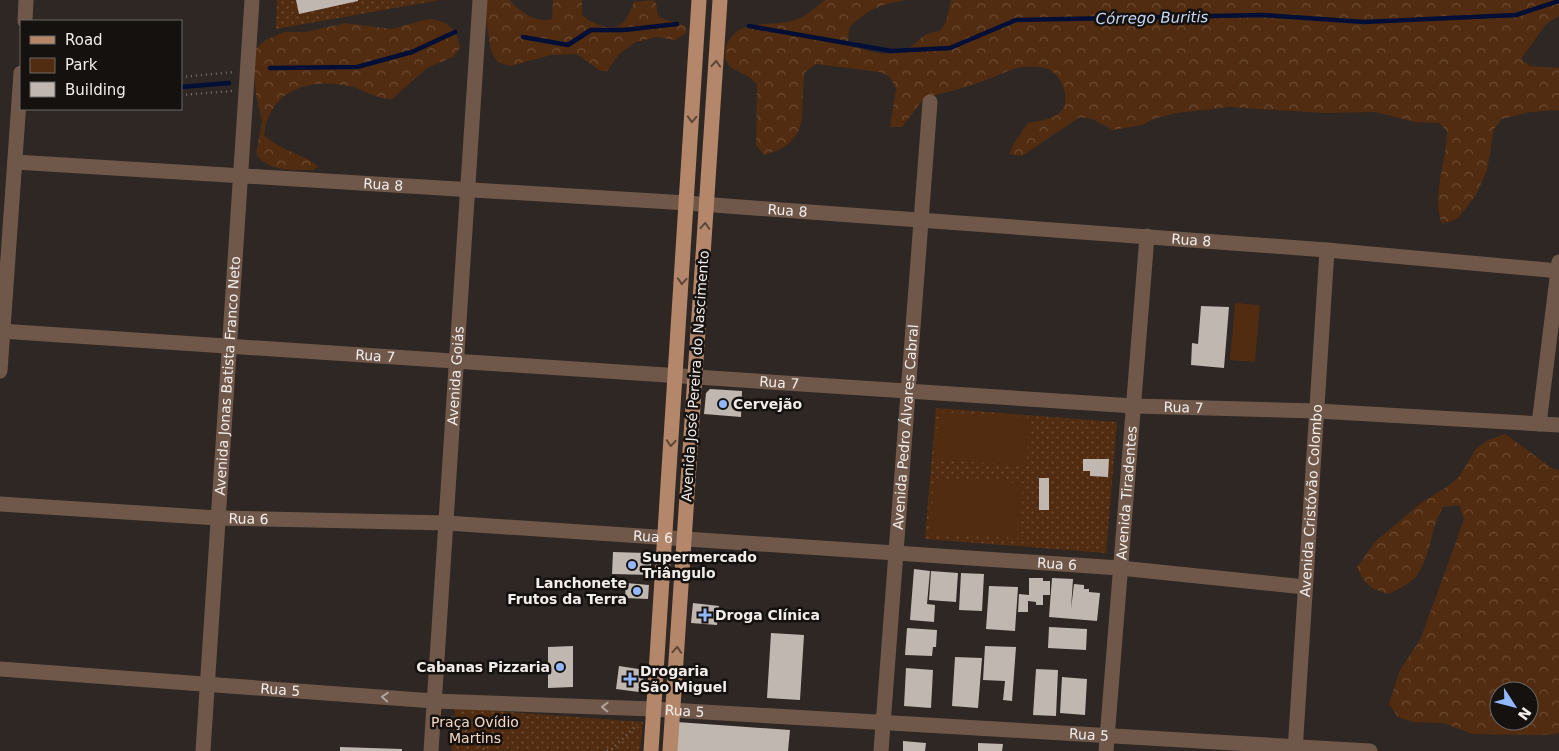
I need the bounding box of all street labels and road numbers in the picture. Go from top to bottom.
street label: Rua 8 [363,175,404,194]
street label: Rua 8 [767,201,808,220]
street label: Rua 8 [1171,231,1212,249]
street label: Avenida José Pereira do Nascimento [678,250,712,502]
street label: Avenida Jonas Batista Franco Neto [212,256,243,496]
street label: Avenida Pedro Álvares Cabral [890,324,921,530]
street label: Avenida Goiás [444,326,467,426]
street label: Rua 7 [355,347,396,365]
street label: Rua 7 [759,373,800,392]
street label: Rua 7 [1163,399,1204,416]
street label: Avenida Cristóvão Colombo [1297,404,1325,597]
street label: Avenida Tiradentes [1113,425,1140,561]
street label: Rua 6 [228,510,269,527]
street label: Rua 6 [633,527,674,546]
street label: Rua 6 [1037,554,1078,573]
street label: Rua 5 [260,680,301,699]
street label: Rua 5 [664,702,705,720]
street label: Rua 5 [1069,725,1109,744]

